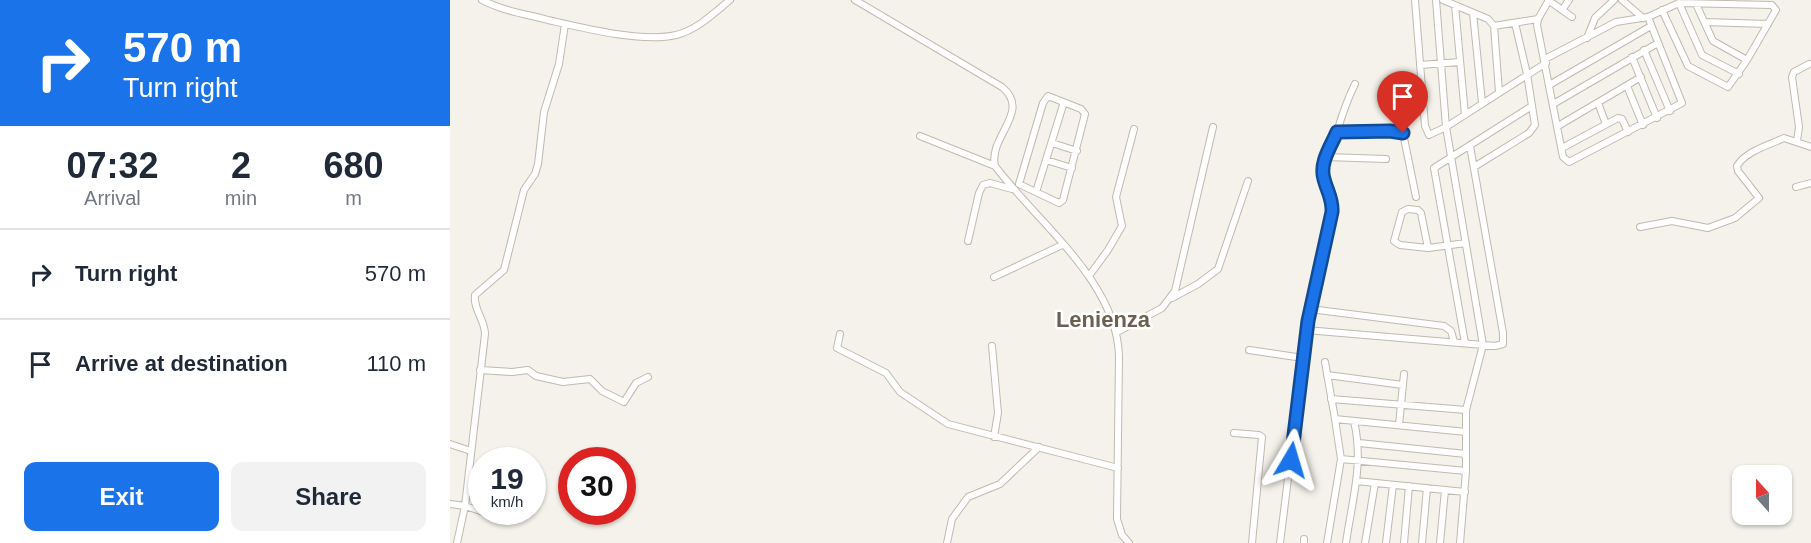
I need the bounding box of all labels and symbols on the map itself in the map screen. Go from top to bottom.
pin [1377,71,1428,133]
district label: Lenienza [1056,307,1151,332]
position arrow [1259,428,1323,492]
speed limit sign: 30 [558,447,636,525]
north arrow [1732,465,1792,525]

